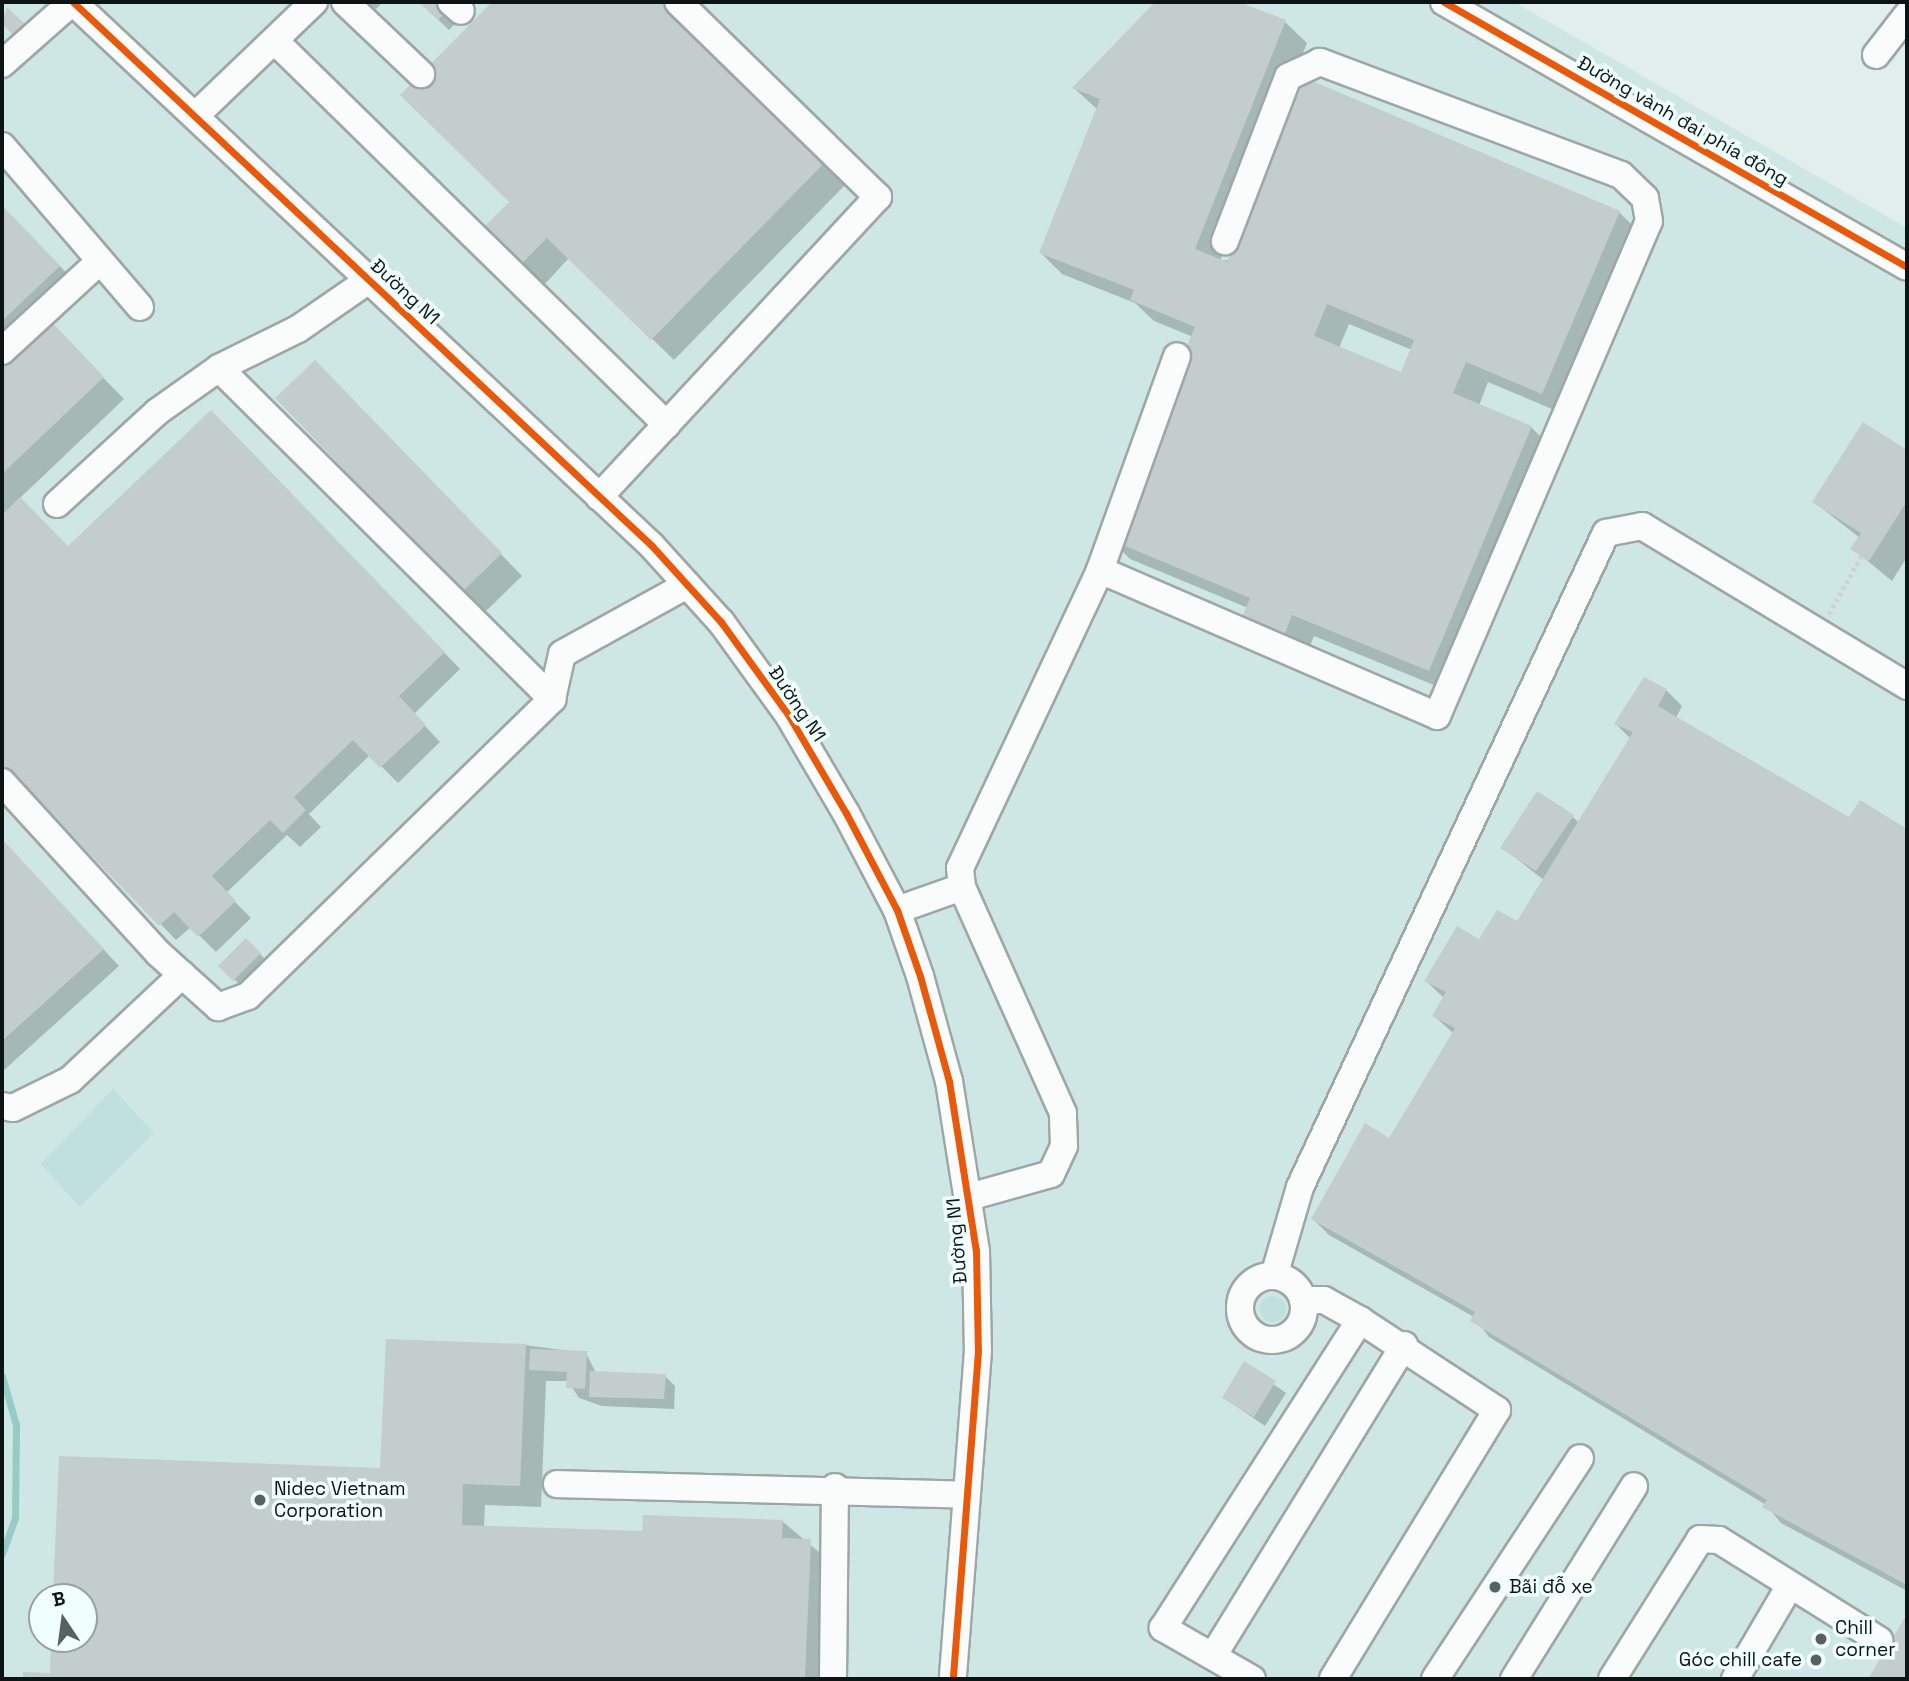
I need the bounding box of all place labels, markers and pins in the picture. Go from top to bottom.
place label: Nidec Vietnam Corporation [274,1478,406,1522]
marker: Nidec Vietnam Corporation [252,1492,268,1508]
place label: Bãi đỗ xe [1509,1576,1593,1598]
marker: Bãi đỗ xe [1487,1579,1503,1595]
place label: Chill corner [1835,1617,1895,1661]
marker: Chill corner [1813,1631,1829,1647]
place label: Góc chill cafe [1679,1649,1802,1671]
marker: Góc chill cafe [1808,1652,1824,1668]

